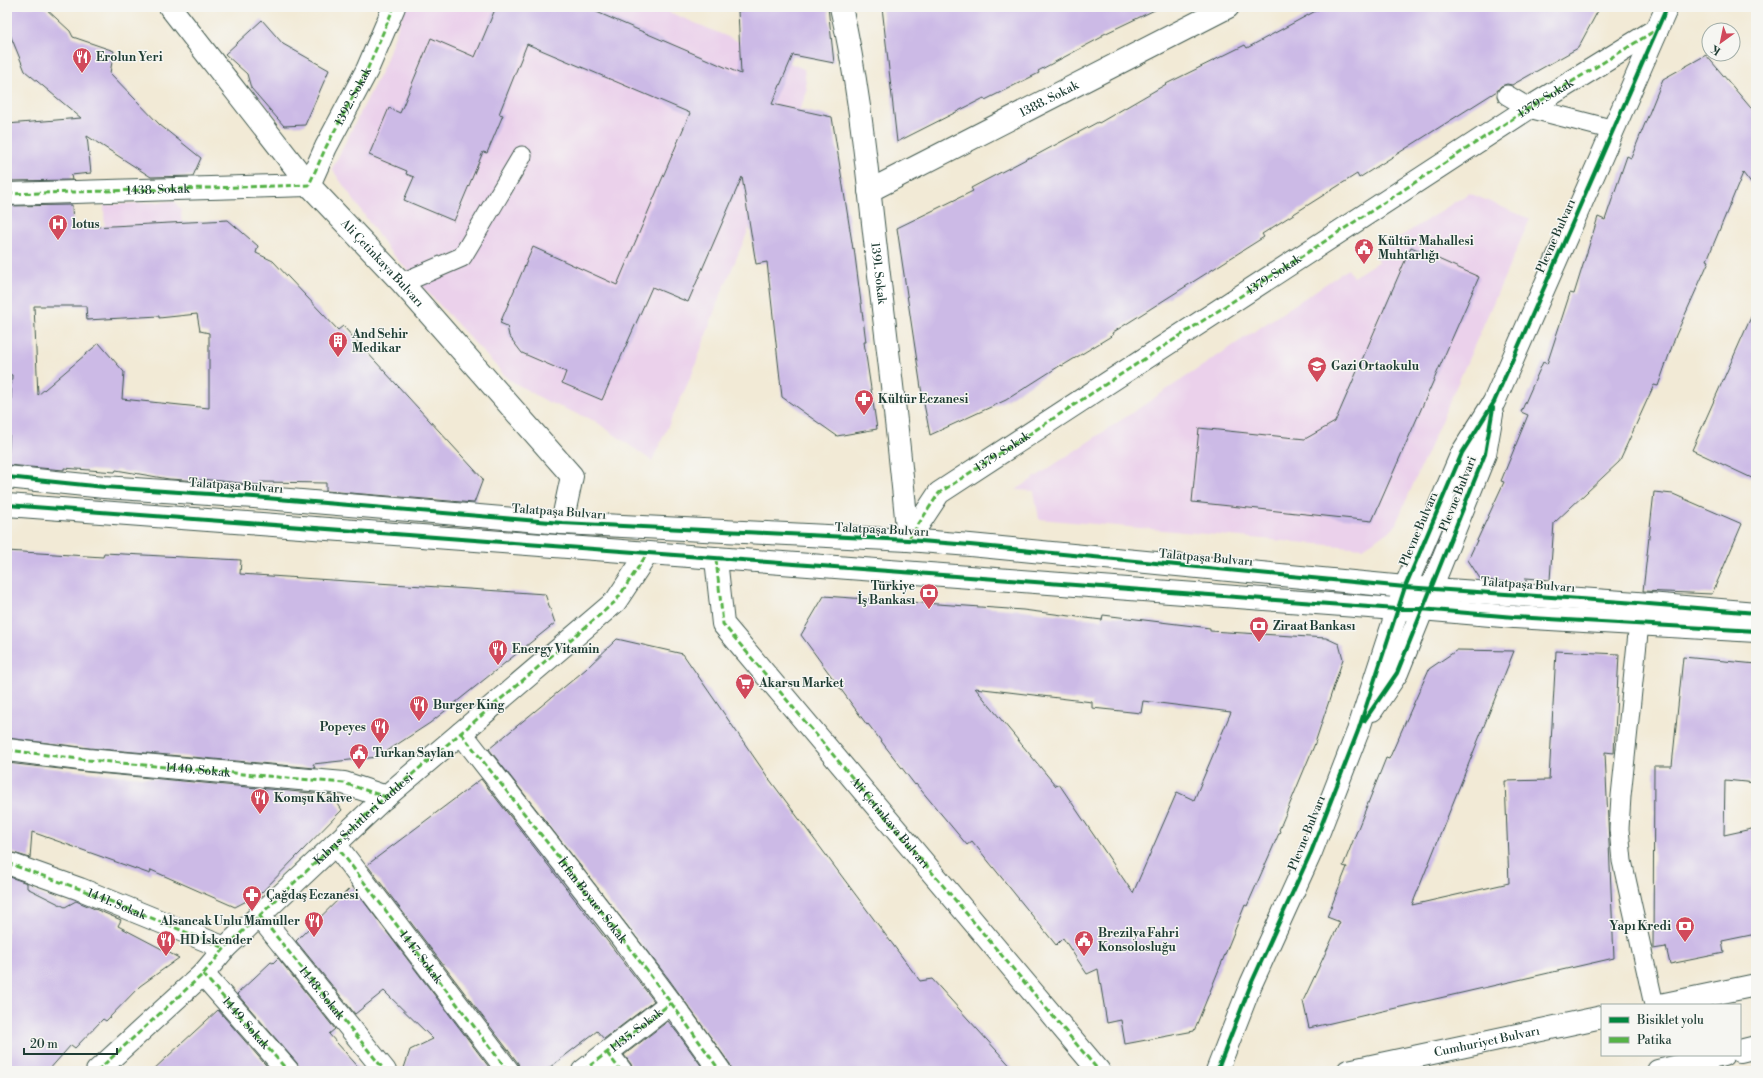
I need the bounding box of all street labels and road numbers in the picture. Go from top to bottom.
street label: 1392. Sokak [331,64,375,128]
street label: 1379. Sokak [1515,75,1577,121]
street label: 1388. Sokak [1017,77,1081,120]
street label: 1438. Sokak [126,181,191,198]
street label: Plevne Bulvarı [1533,197,1579,275]
street label: Ali Çetinkaya Bulvarı [337,215,427,310]
street label: 1391. Sokak [868,242,890,306]
street label: 1379. Sokak [1243,251,1305,298]
street label: 1379. Sokak [972,428,1033,475]
street label: Plevne Bulvari [1436,454,1480,534]
street label: Talatpaşa Bulvarı [188,475,284,497]
street label: Plevne Bulvarı [1397,489,1441,569]
street label: Talatpaşa Bulvarı [511,501,607,523]
street label: Talatpaşa Bulvarı [834,520,930,540]
street label: Talatpaşa Bulvarı [1158,546,1254,570]
street label: Talatpaşa Bulvarı [1480,574,1576,596]
street label: 1440. Sokak [165,759,232,780]
street label: Kıbrıs Şehitleri Caddesi [310,769,416,868]
street label: Ali Çetinkaya Bulvarı [847,773,933,872]
street label: Plevne Bulvarı [1285,793,1329,873]
street label: İrfan Boyuer Sokak [555,854,631,947]
street label: 1441. Sokak [85,885,149,923]
street label: 1447. Sokak [396,928,446,987]
street label: 1448. Sokak [296,963,348,1023]
street label: 1449. Sokak [219,994,273,1053]
street label: 1435. Sokak [607,1004,666,1055]
street label: Cumhuriyet Bulvarı [1433,1023,1541,1060]

